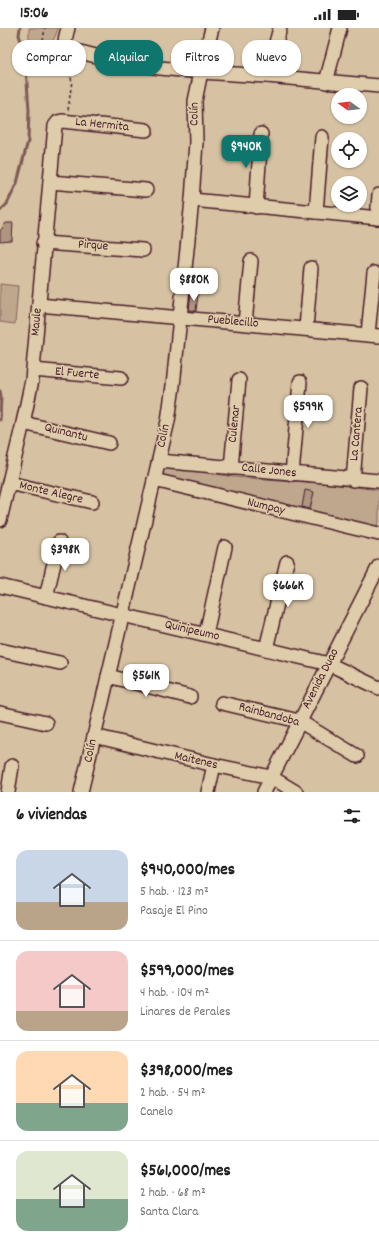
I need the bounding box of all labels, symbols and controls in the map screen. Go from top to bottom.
text: 15:06 [20,3,48,25]
chip: Comprar [12,40,86,76]
chip: Alquilar [94,40,163,76]
chip: Filtros [171,40,234,76]
chip: Nuevo [242,40,301,76]
north arrow [331,88,367,124]
map controls [331,88,367,212]
street label: Colín [185,102,205,126]
street label: La Hermita [74,113,131,137]
button: locate [331,132,367,168]
pin: $940K [218,135,274,169]
text: $940K [230,138,262,157]
button: layers [331,176,367,212]
street label: Pirque [77,235,109,257]
pin: $880K [166,268,222,302]
text: $880K [179,271,209,290]
street label: Maule [26,307,48,337]
street label: Pueblecillo [207,310,260,334]
street label: El Fuerte [54,363,100,385]
pin: $599K [280,395,336,429]
text: $599K [293,398,323,417]
street label: Culenar [224,404,246,444]
street label: La Cantera [345,405,369,462]
street label: Quinantu [42,418,90,448]
street label: Colín [152,422,176,450]
street label: Calle Jones [241,459,297,483]
street label: Monte Alegre [17,476,85,510]
street label: Numpay [245,493,288,521]
pin: $398K [37,538,93,572]
text: $398K [50,541,80,560]
pin: $666K [260,574,316,608]
text: $666K [272,577,304,596]
street label: Quinipeumo [163,615,222,647]
street label: Avenida Duao [298,645,345,713]
pin: $561K [118,664,174,698]
text: $561K [132,667,160,686]
street label: Rainbandoba [237,698,302,732]
street label: Colín [79,737,103,765]
street label: Maitenes [173,747,219,775]
text: 6 viviendas [16,804,87,828]
icon: filters [341,805,363,827]
text: $940,000/mes [140,859,235,883]
icon: home [48,866,96,914]
text: 5 hab. · 123 m² [140,883,209,902]
text: Pasaje El Pino [140,902,208,921]
text: $599,000/mes [140,960,234,984]
icon: home [48,967,96,1015]
text: 4 hab. · 104 m² [140,984,209,1003]
text: Linares de Perales [140,1003,230,1022]
text: $398,000/mes [140,1060,233,1084]
icon: home [48,1067,96,1115]
text: 2 hab. · 54 m² [140,1084,205,1103]
text: Canelo [140,1103,173,1122]
text: $561,000/mes [140,1160,231,1184]
icon: home [48,1167,96,1215]
text: 2 hab. · 68 m² [140,1184,206,1203]
text: Santa Clara [140,1203,198,1222]

